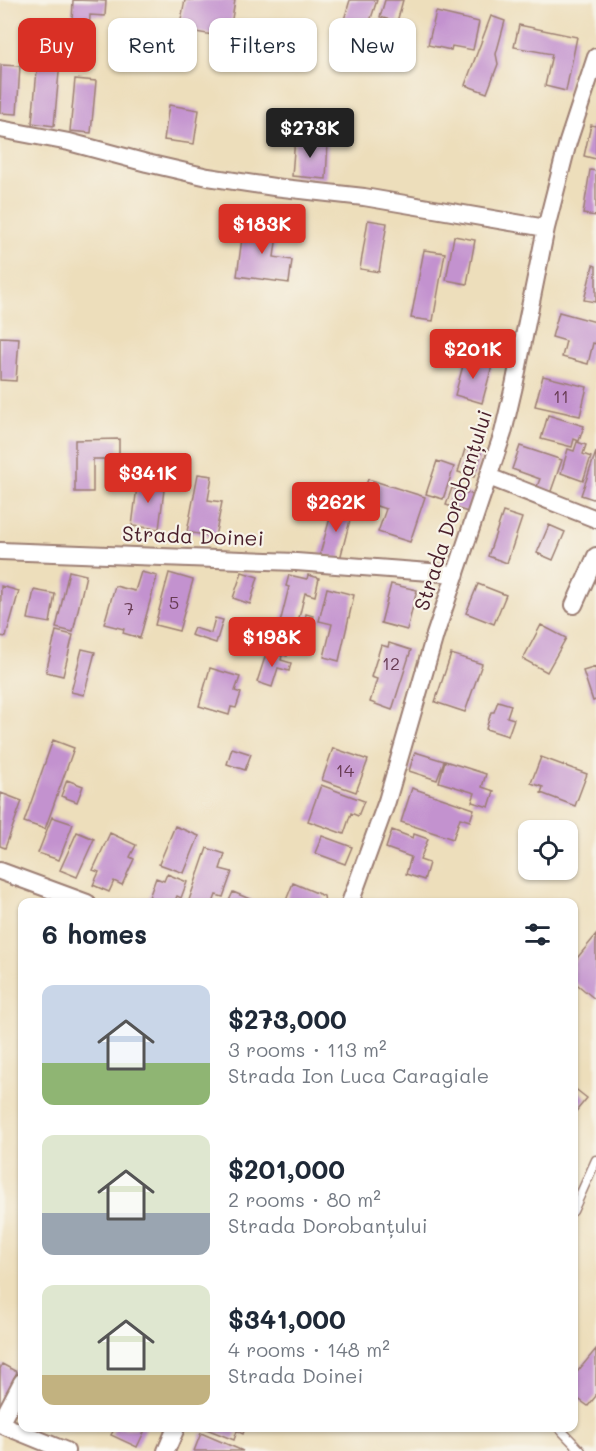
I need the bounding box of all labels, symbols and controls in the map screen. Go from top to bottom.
chip: Buy [18,18,96,72]
chip: Rent [108,18,197,72]
chip: Filters [209,18,317,72]
chip: New [329,18,416,72]
pin: $273K [268,108,352,159]
text: $273K [280,114,340,140]
pin: $183K [220,204,304,255]
text: $183K [233,210,291,236]
pin: $201K [431,329,515,380]
text: $201K [444,335,502,361]
house number: 11 [553,384,569,408]
street label: Strada Dorobanțului [407,406,498,614]
pin: $341K [106,453,190,504]
text: $341K [118,459,178,485]
pin: $262K [294,482,378,533]
text: $262K [306,488,366,514]
street label: Strada Doinei [121,519,265,551]
house number: 5 [169,590,179,614]
house number: 7 [124,596,134,620]
pin: $198K [230,617,314,668]
text: $198K [243,623,301,649]
house number: 12 [382,651,400,675]
house number: 14 [336,758,355,782]
map controls [518,820,578,880]
button: locate [518,820,578,880]
text: 6 homes [42,917,147,951]
icon: filters [521,918,554,951]
text: $273,000 [228,1002,347,1036]
icon: home [90,1009,162,1081]
text: 3 rooms · 113 m² [228,1036,387,1062]
text: Strada Ion Luca Caragiale [228,1062,489,1088]
text: $201,000 [228,1152,345,1186]
icon: home [90,1159,162,1231]
text: 2 rooms · 80 m² [228,1186,381,1212]
text: Strada Dorobanțului [228,1212,428,1238]
text: $341,000 [228,1302,346,1336]
icon: home [90,1309,162,1381]
text: 4 rooms · 148 m² [228,1336,390,1362]
text: Strada Doinei [228,1362,363,1388]

